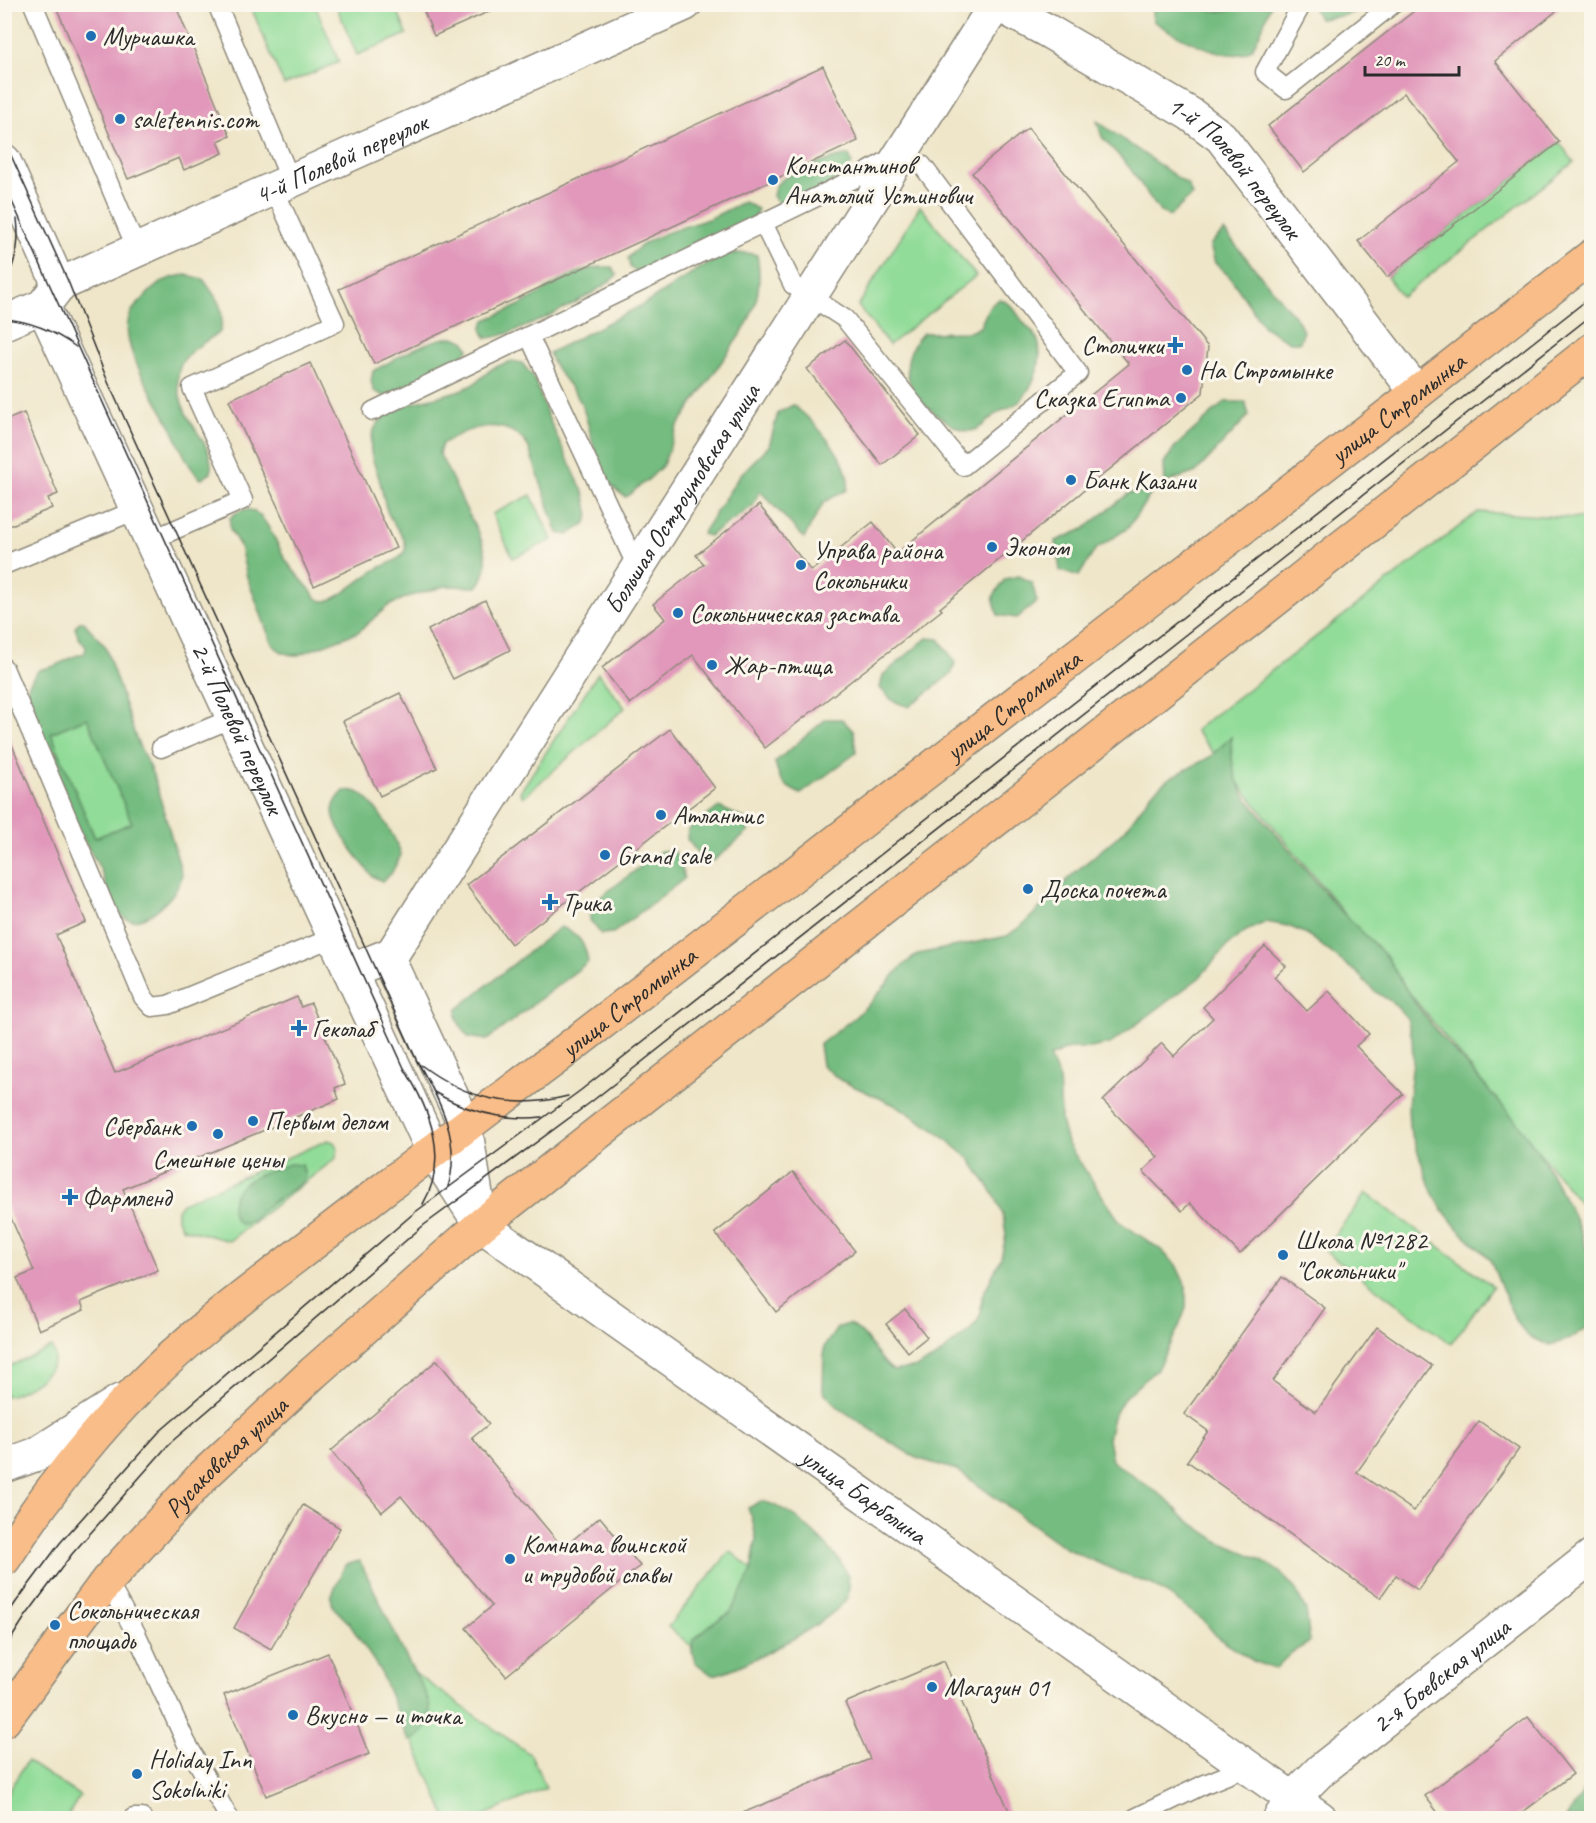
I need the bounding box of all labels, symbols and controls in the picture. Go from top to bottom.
place label: Мурчашка [103,20,196,53]
marker: Мурчашка [84,29,98,43]
scale bar [1365,39,1460,77]
text: 20 m [1374,49,1407,71]
street label: 1-й Полевой переулок [1162,89,1310,248]
place label: saletennis.com [132,103,261,136]
street label: 4-й Полевой переулок [250,105,435,212]
marker: saletennis.com [113,112,127,126]
place label: Константинов Анатолий Устинович [785,149,974,212]
marker: Константинов Анатолий Устинович [766,173,780,187]
place label: Столички [1082,329,1166,362]
marker: Столички [1168,338,1182,352]
street label: улица Стромынка [1322,344,1474,472]
place label: На Стромынке [1199,354,1335,387]
marker: На Стромынке [1180,363,1194,377]
street label: Большая Остроумовская улица [597,376,768,620]
place label: Сказка Египта [1034,382,1171,415]
marker: Сказка Египта [1174,391,1188,405]
place label: Банк Казани [1083,464,1197,497]
marker: Банк Казани [1064,473,1078,487]
place label: Эконом [1004,531,1071,564]
place label: Управа района Сокольники [813,534,944,597]
marker: Эконом [985,540,999,554]
marker: Управа района Сокольники [794,558,808,572]
place label: Сокольническая застава [690,597,900,630]
marker: Сокольническая застава [671,606,685,620]
street label: 2-й Полевой переулок [184,637,292,822]
street label: улица Стромынка [937,641,1089,769]
place label: Жар-птица [724,649,833,682]
marker: Жар-птица [705,658,719,672]
place label: Атлантис [673,799,764,832]
marker: Атлантис [654,808,668,822]
place label: Grand sale [617,839,712,872]
marker: Grand sale [598,848,612,862]
place label: Доска почета [1040,873,1167,906]
marker: Доска почета [1021,882,1035,896]
place label: Трика [562,886,613,919]
marker: Трика [543,895,557,909]
street label: улица Стромынка [553,939,705,1066]
place label: Геколаб [312,1012,378,1045]
marker: Геколаб [290,1019,308,1037]
place label: Первым делом [265,1105,389,1138]
place label: Сбербанк [103,1110,183,1143]
marker: Первым делом [246,1114,260,1128]
marker: Сбербанк [185,1119,199,1133]
marker: Смешные цены [211,1127,225,1141]
place label: Смешные цены [152,1143,286,1176]
place label: Фармленд [82,1181,174,1214]
marker: Фармленд [63,1190,77,1204]
place label: Школа №1282 "Сокольники" [1295,1224,1429,1287]
marker: Школа №1282 "Сокольники" [1276,1248,1290,1262]
street label: Русаковская улица [157,1388,296,1525]
street label: улица Барболина [793,1439,934,1553]
place label: Комната воинской и трудовой славы [522,1528,688,1591]
marker: Комната воинской и трудовой славы [503,1552,517,1566]
place label: Сокольническая площадь [67,1594,200,1657]
street label: 2-я Боевская улица [1365,1610,1518,1741]
marker: Сокольническая площадь [48,1618,62,1632]
place label: Магазин 01 [944,1671,1051,1704]
marker: Магазин 01 [925,1680,939,1694]
place label: Вкусно — и точка [305,1699,463,1732]
marker: Вкусно — и точка [286,1708,300,1722]
place label: Holiday Inn Sokolniki [149,1743,252,1806]
marker: Holiday Inn Sokolniki [130,1767,144,1781]

